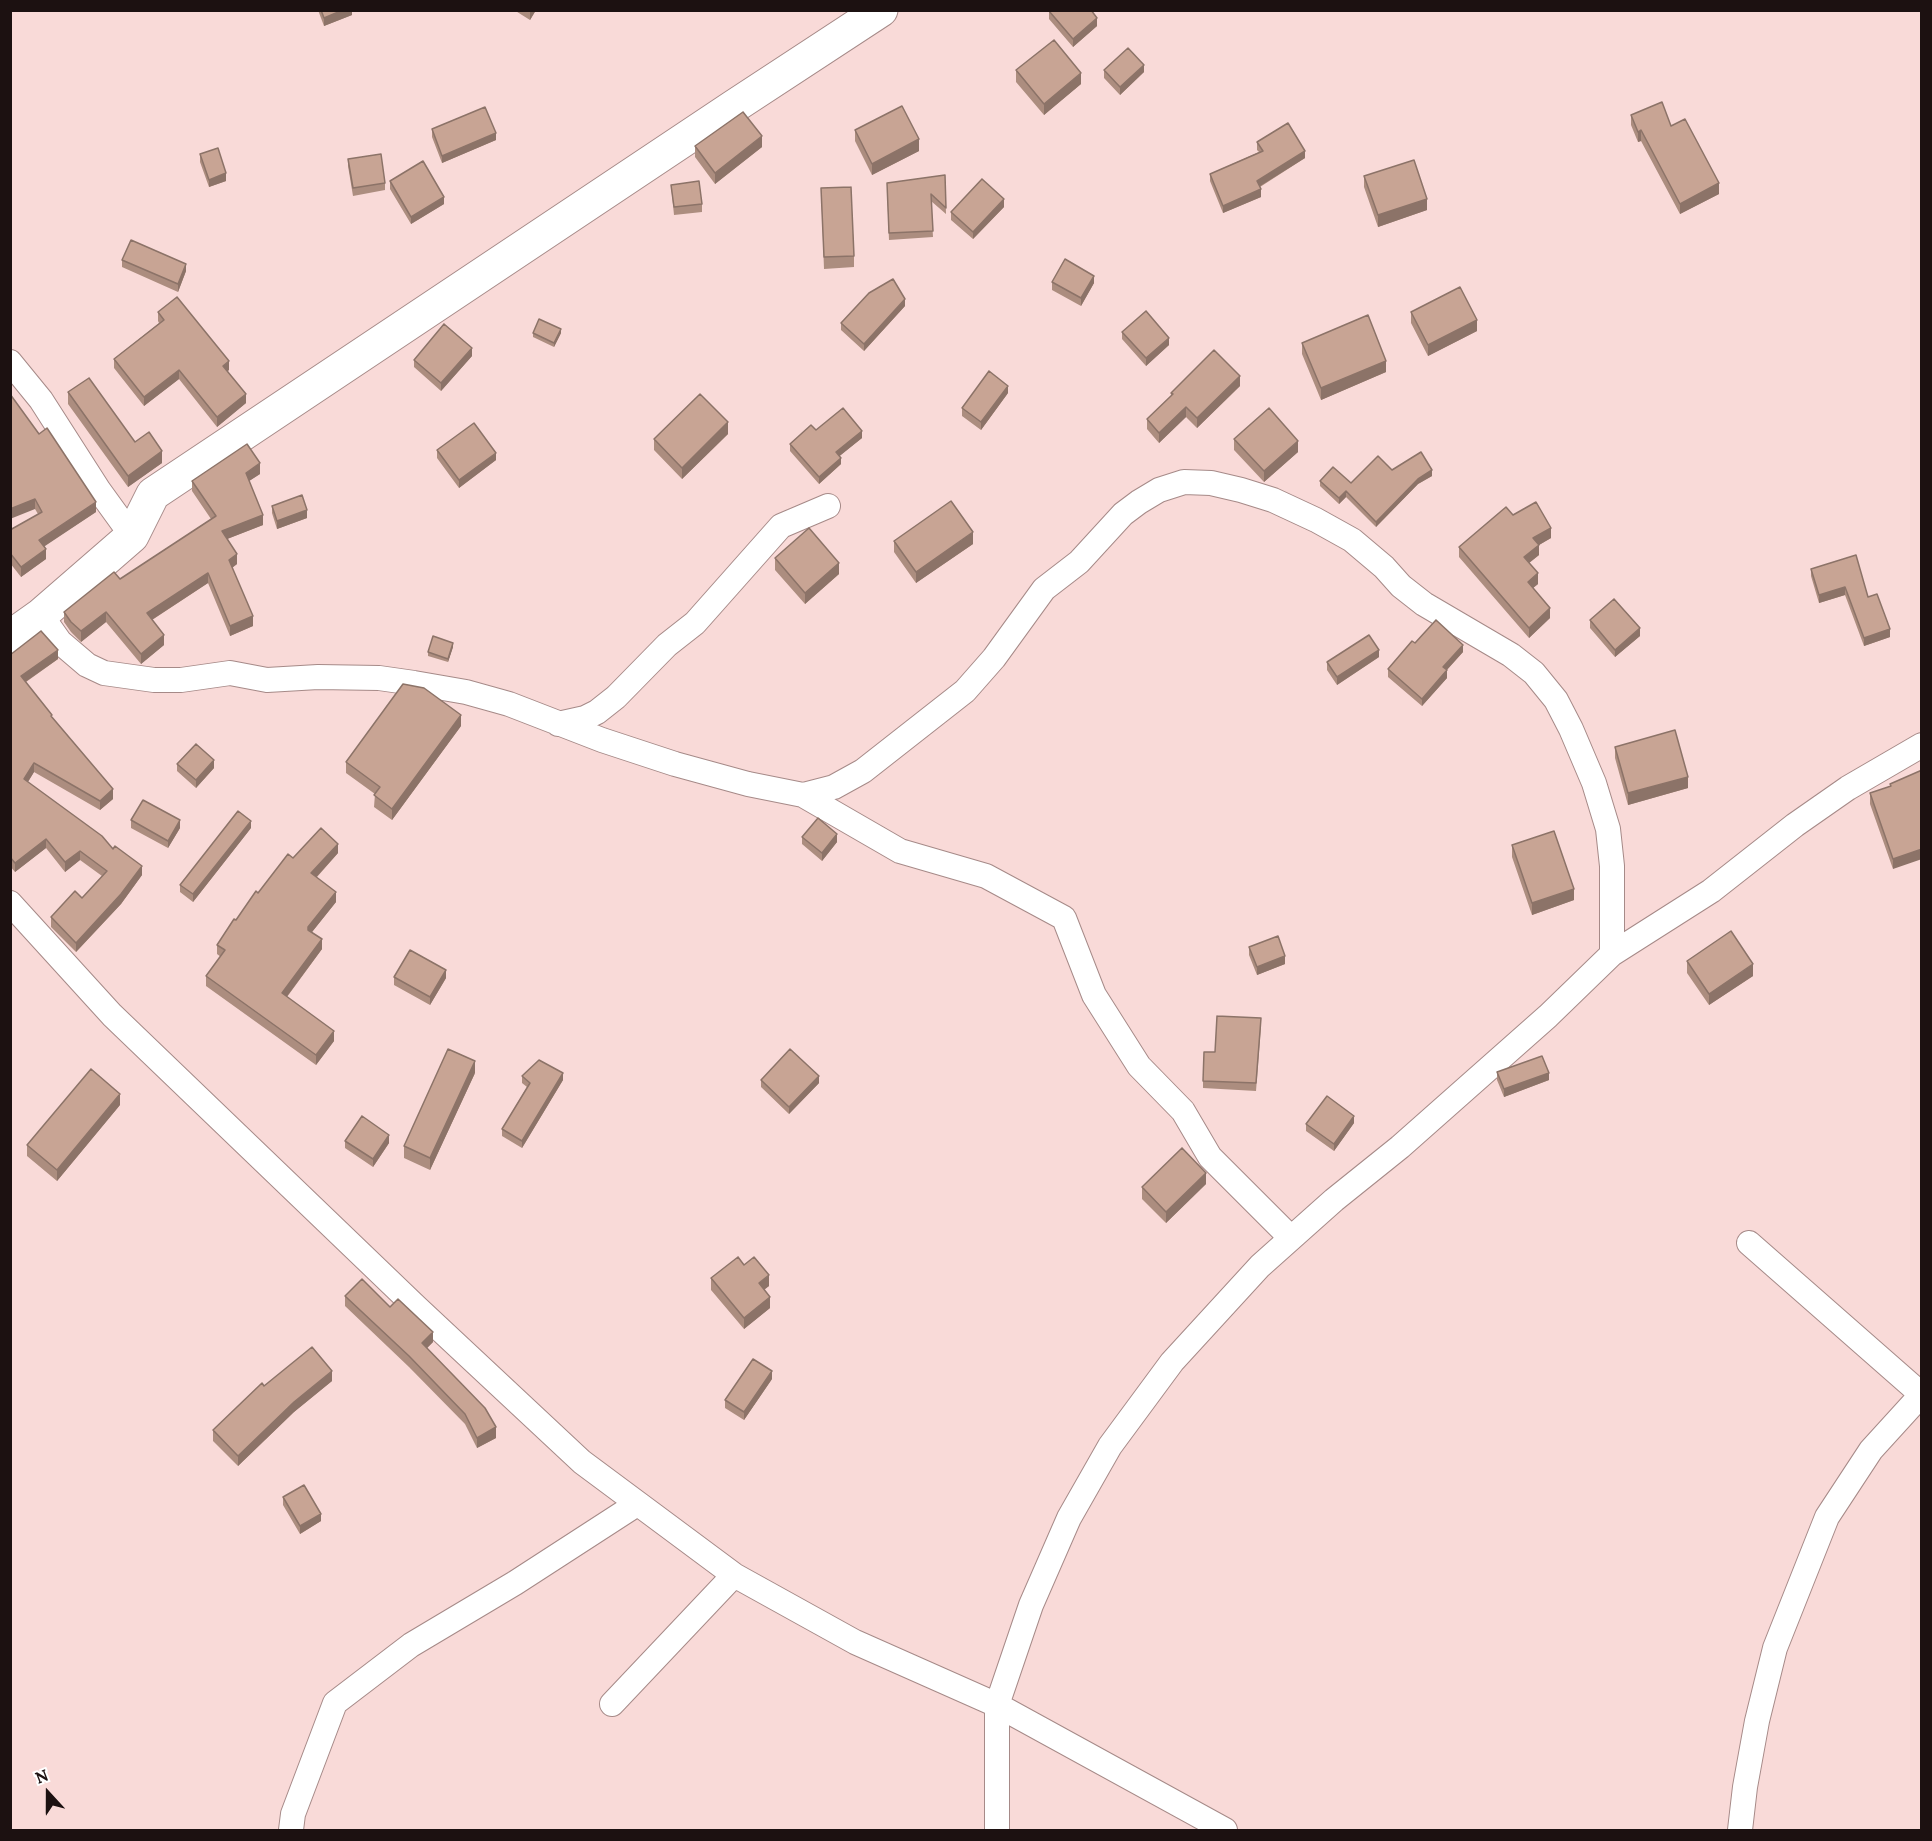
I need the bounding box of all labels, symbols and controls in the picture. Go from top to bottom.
north arrow [18,1763,78,1823]
text: N [32,1765,51,1788]

